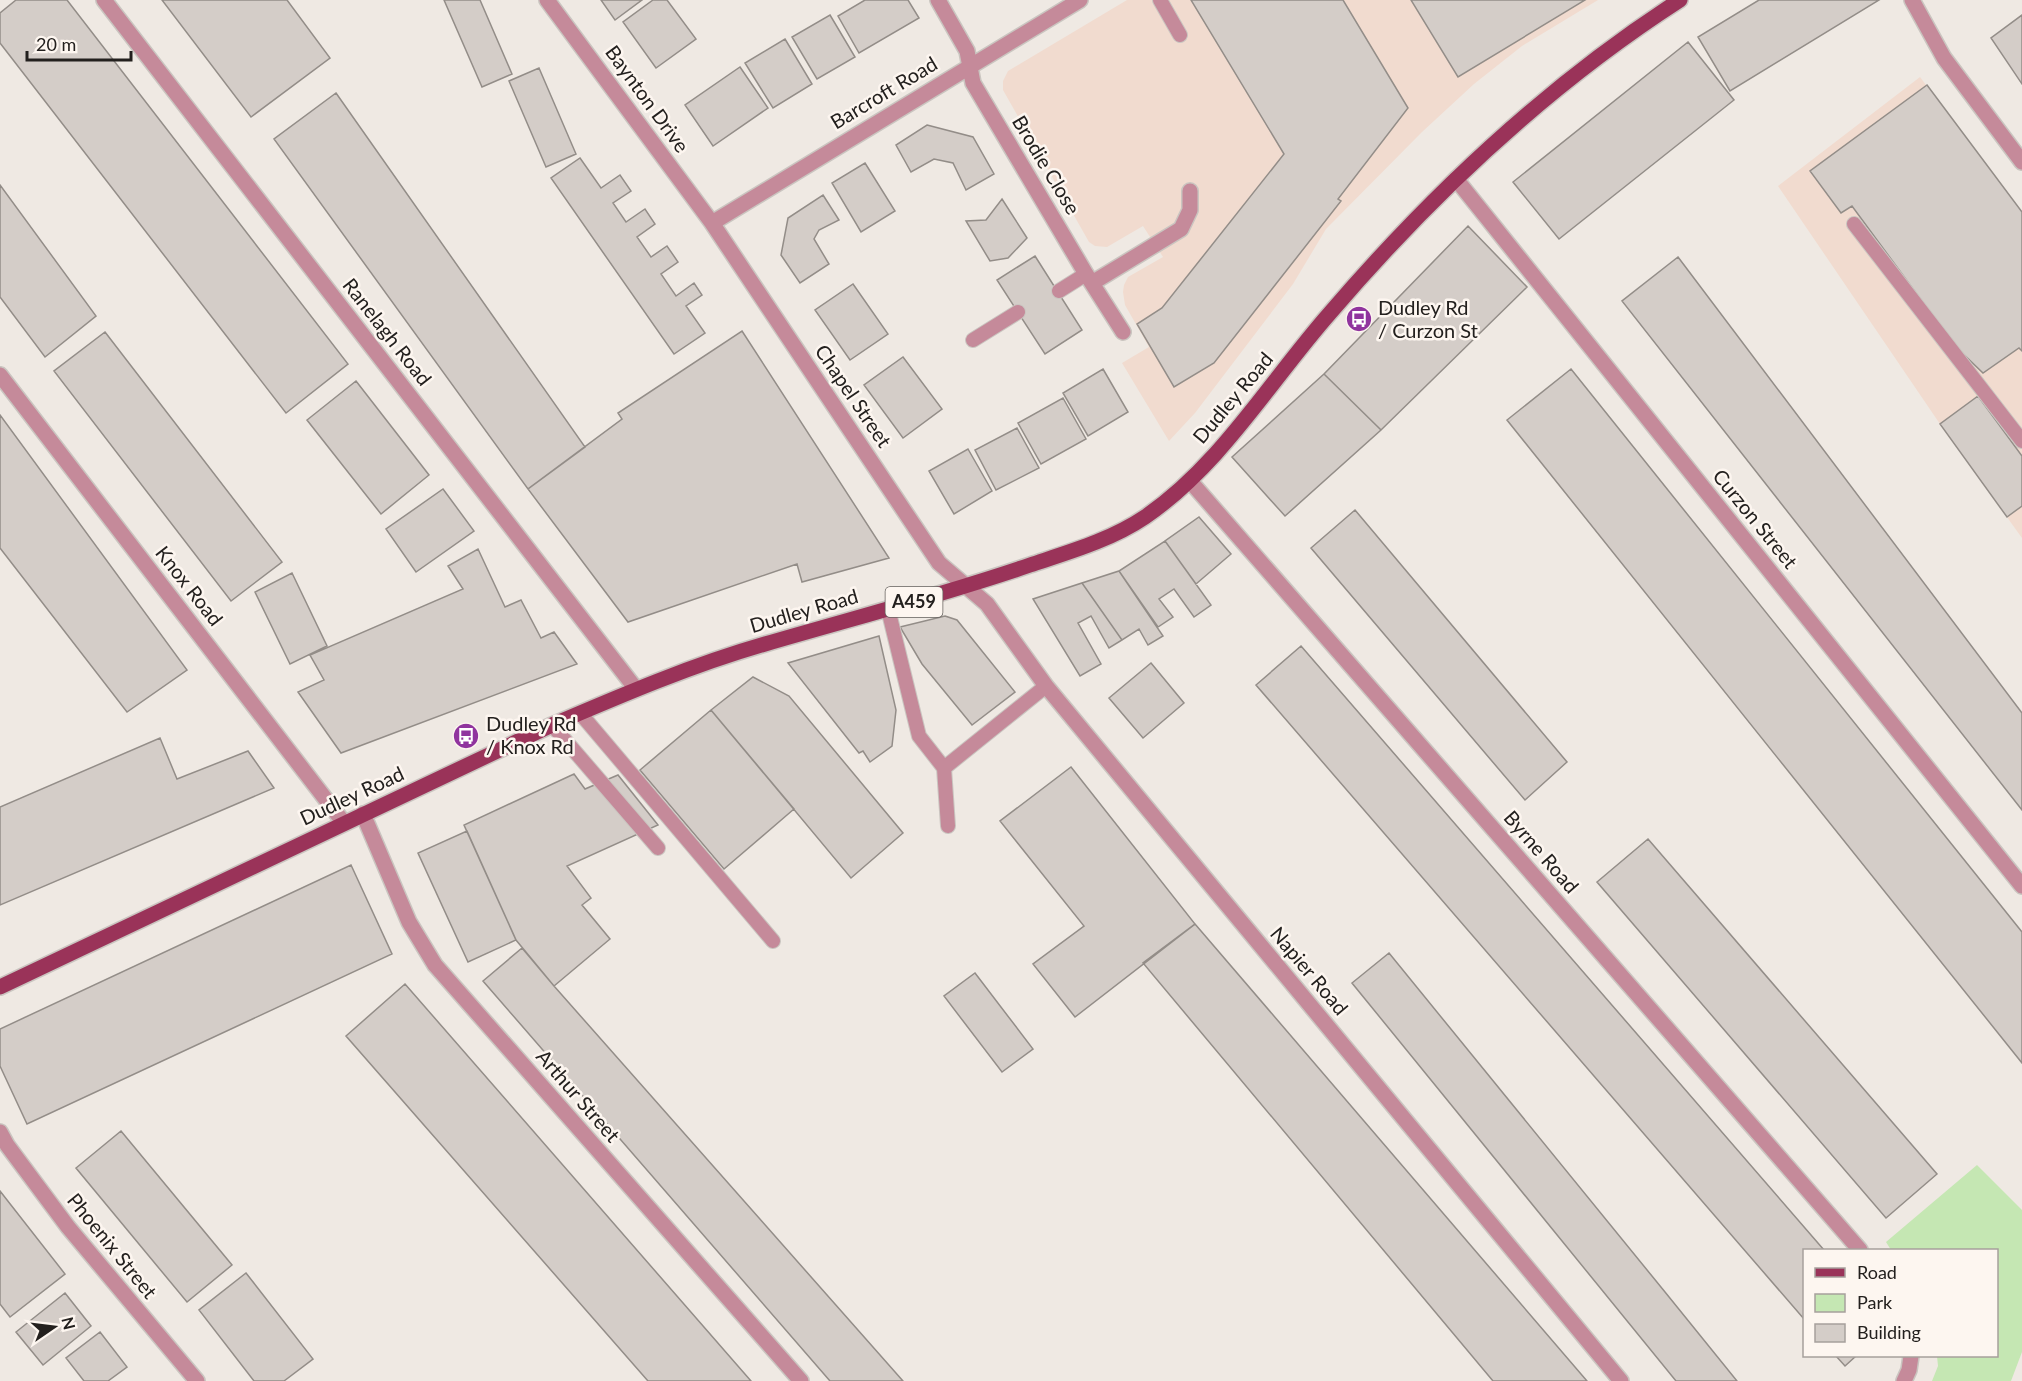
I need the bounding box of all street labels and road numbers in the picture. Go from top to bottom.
street label: Baynton Drive [601,40,695,157]
street label: Barcroft Road [826,51,941,133]
street label: Brodie Close [1008,111,1086,218]
street label: Ranelagh Road [338,273,437,390]
street label: Chapel Street [811,340,897,451]
street label: Dudley Road [1187,347,1277,448]
street label: Curzon Street [1708,464,1803,573]
street label: Knox Road [151,541,228,630]
street label: Dudley Road [747,583,861,637]
road number: A459 [886,587,942,617]
street label: Dudley Road [296,761,407,830]
street label: Byrne Road [1499,805,1584,898]
street label: Napier Road [1266,921,1354,1019]
street label: Arthur Street [532,1044,626,1147]
street label: Phoenix Street [63,1188,163,1303]

